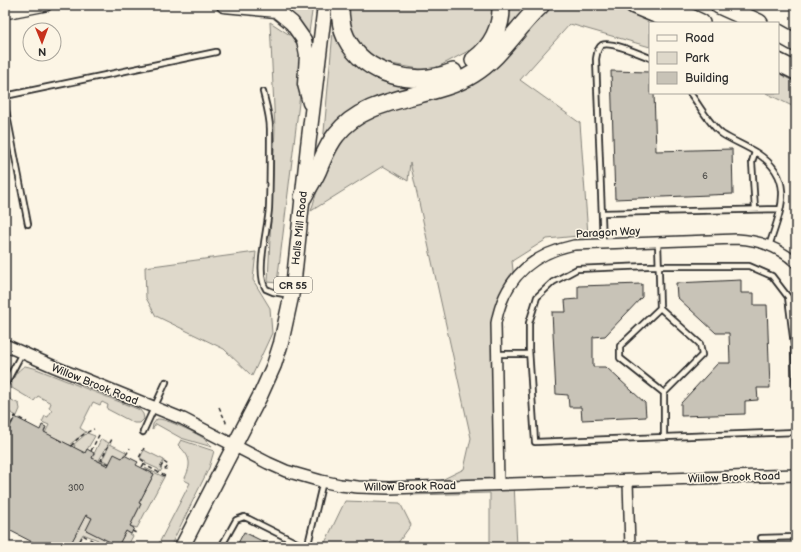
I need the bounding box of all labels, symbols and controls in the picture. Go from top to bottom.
north arrow [22,22,62,62]
legend [649,22,779,94]
text: Road [685,31,714,46]
text: N [38,45,46,58]
text: Park [685,51,709,66]
text: Building [685,71,729,86]
house number: 6 [702,171,708,182]
street label: Halls Mill Road [289,191,310,266]
street label: Paragon Way [575,224,641,241]
road number: CR 55 [274,277,312,293]
street label: Willow Brook Road [50,361,140,408]
street label: Willow Brook Road [688,469,780,486]
street label: Willow Brook Road [364,479,456,494]
house number: 300 [68,483,84,494]

